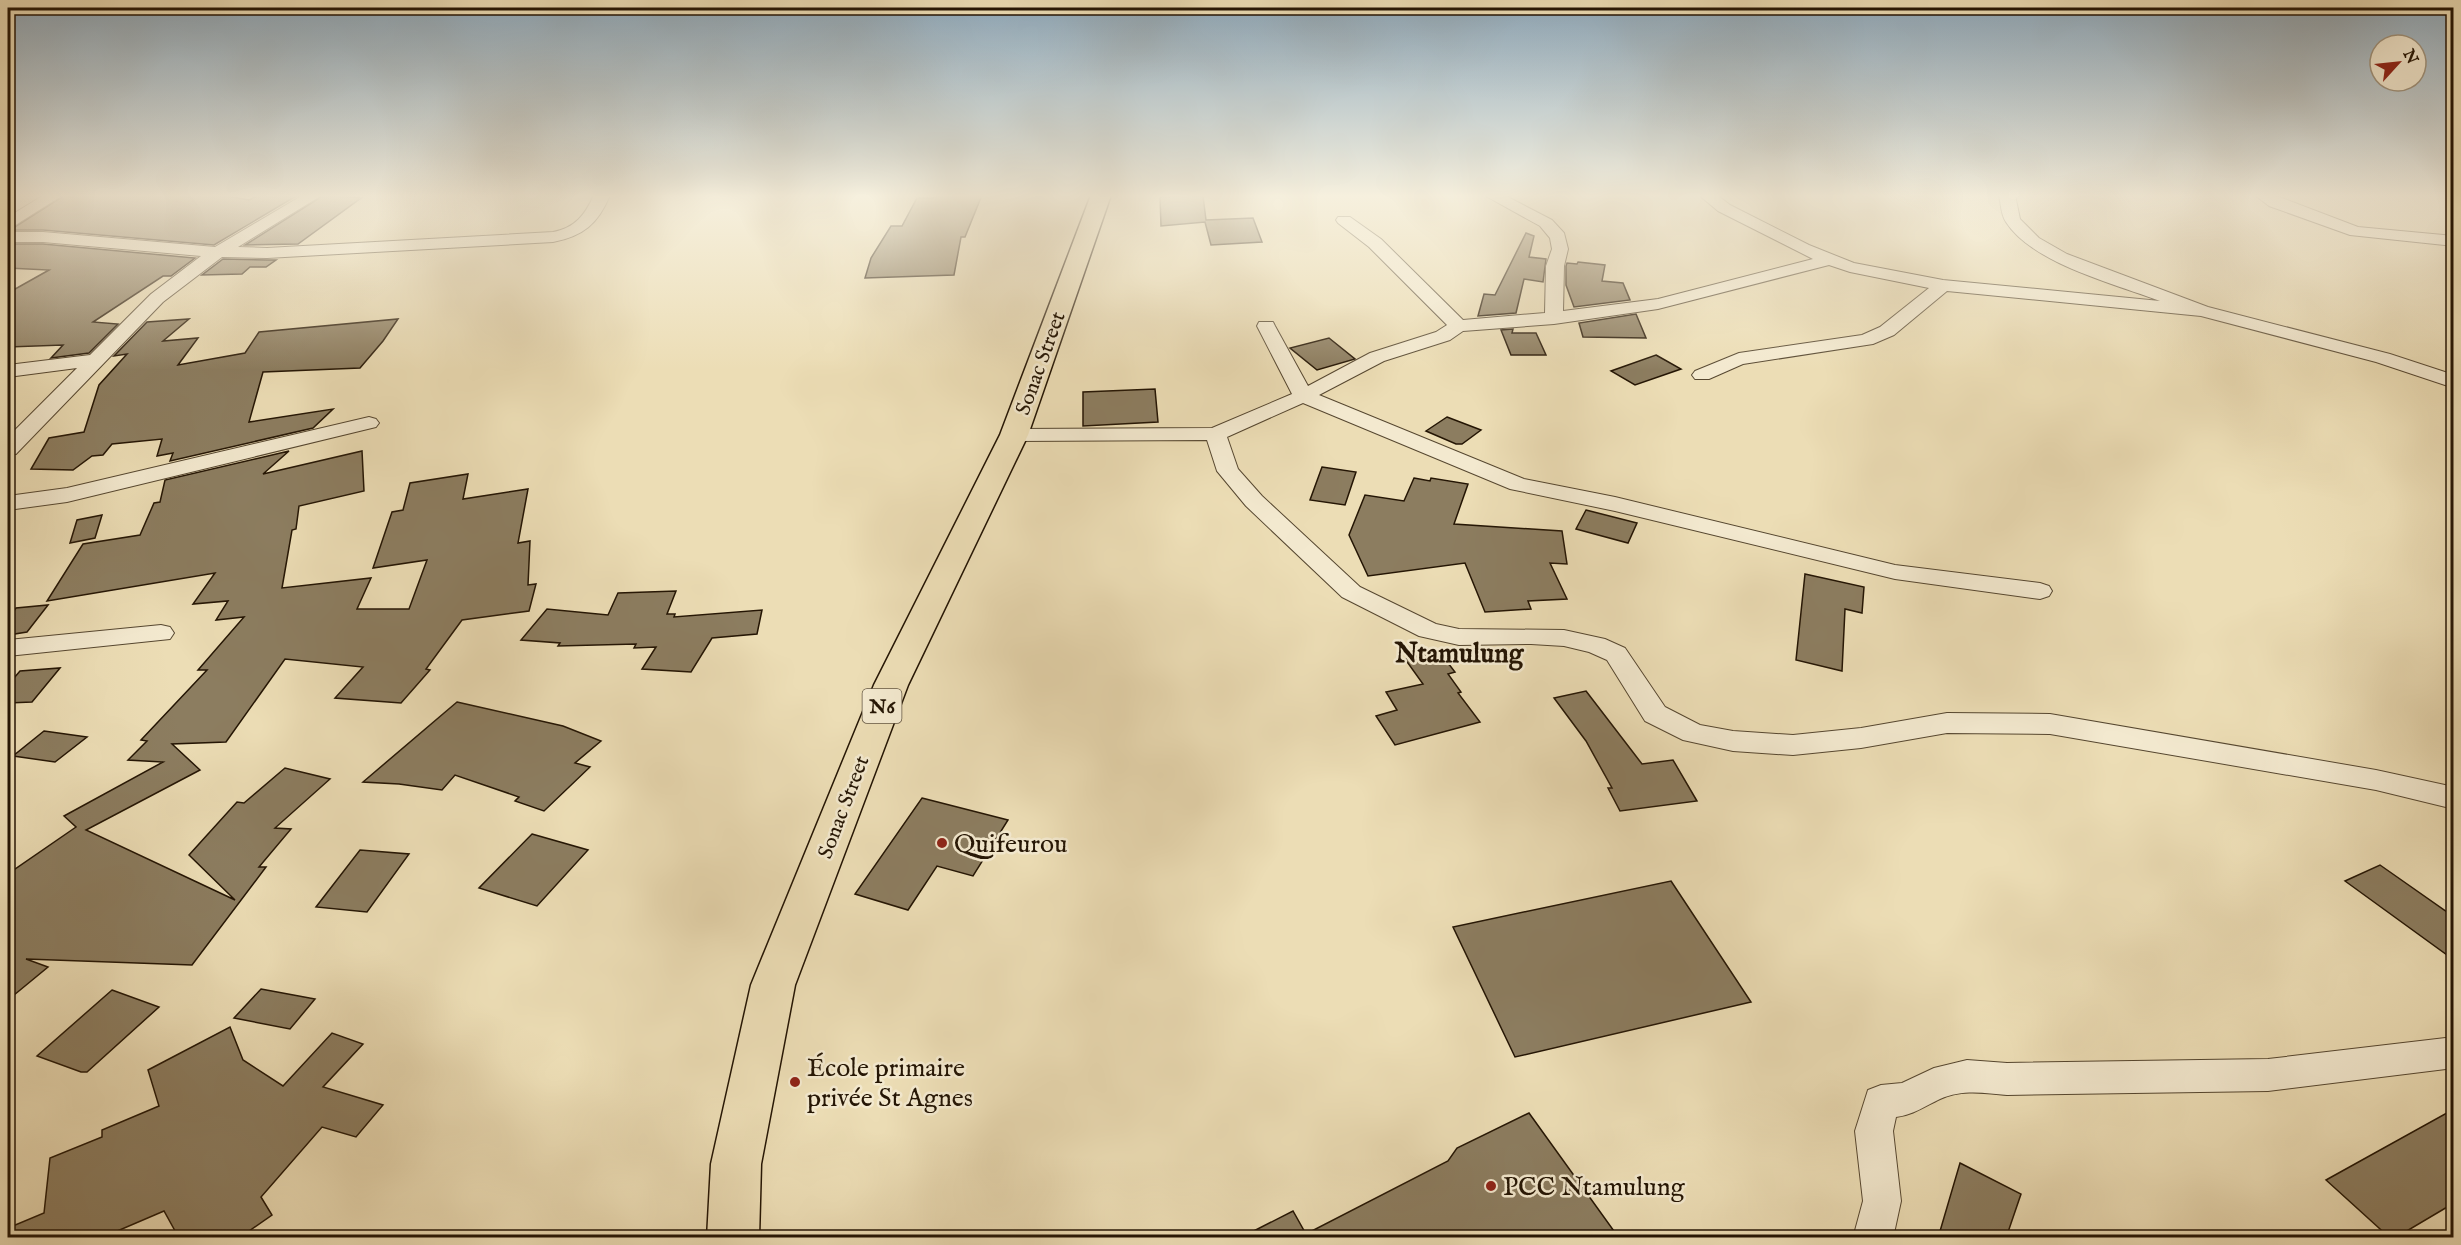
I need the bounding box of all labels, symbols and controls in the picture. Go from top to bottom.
north arrow [2368,33,2428,93]
text: N [2397,45,2422,68]
street label: Sonac Street [1010,308,1073,419]
district label: Ntamulung [1394,638,1525,672]
road number: N6 [862,689,902,723]
street label: Sonac Street [812,752,876,863]
place label: Quifeurou [954,828,1067,861]
marker: Quifeurou [935,836,949,850]
place label: École primaire privée St Agnes [807,1052,973,1115]
marker: École primaire privée St Agnes [788,1075,802,1089]
place label: PCC Ntamulung [1503,1171,1686,1204]
marker: PCC Ntamulung [1484,1179,1498,1193]

